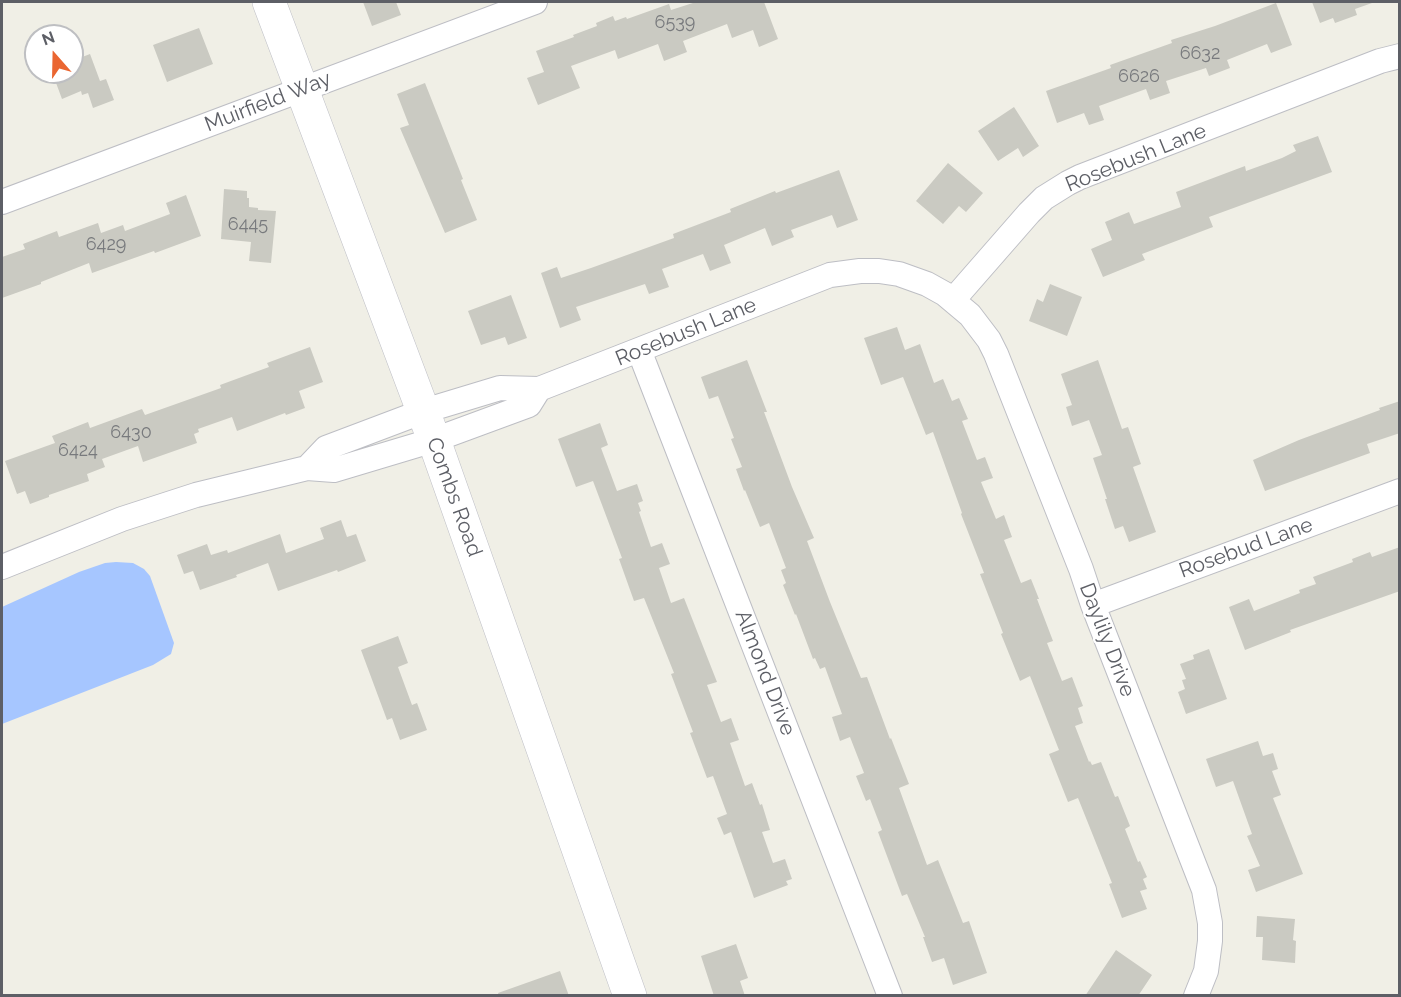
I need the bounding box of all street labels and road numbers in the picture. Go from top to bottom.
street label: Muirfield Way [201,66,335,138]
street label: Rosebush Lane [1062,118,1210,198]
street label: Rosebush Lane [612,292,760,372]
street label: Combs Road [421,434,487,560]
street label: Rosebud Lane [1176,512,1316,584]
street label: Daylily Drive [1074,580,1140,700]
street label: Almond Drive [730,607,800,739]

